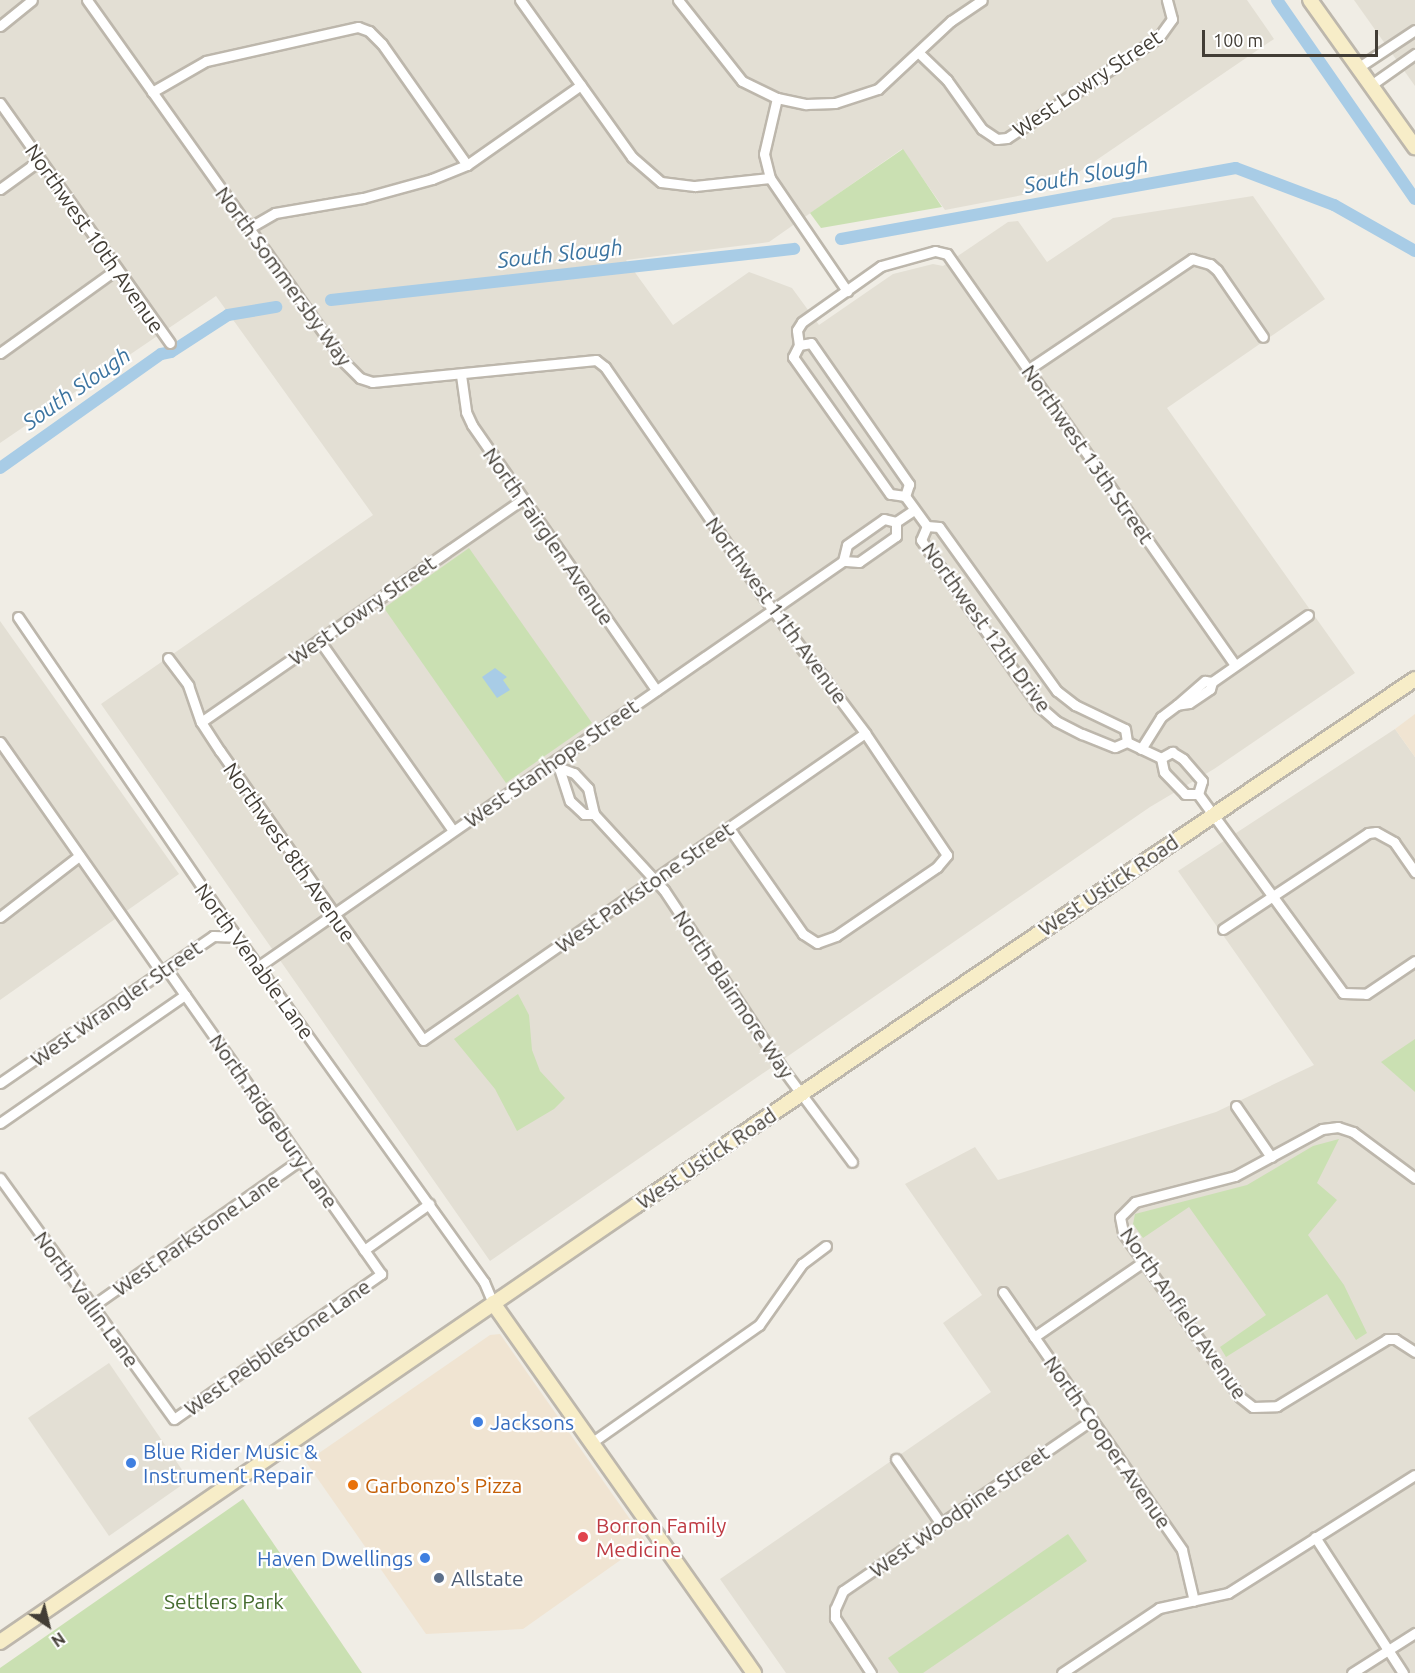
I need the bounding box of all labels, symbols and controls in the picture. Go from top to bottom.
scale bar [1205,18,1380,56]
street label: West Lowry Street [1008,24,1166,142]
text: 100 m [1213,30,1263,50]
street label: Northwest 10th Avenue [20,139,170,337]
water label: South Slough [1022,150,1150,198]
street label: North Sommersby Way [210,181,358,371]
water label: South Slough [496,233,624,273]
water label: South Slough [17,341,135,435]
street label: Northwest 13th Street [1017,360,1159,548]
street label: North Fairglen Avenue [478,442,620,630]
street label: Northwest 11th Avenue [701,512,853,708]
street label: Northwest 12th Drive [917,537,1057,717]
street label: West Lowry Street [283,550,441,670]
street label: West Stanhope Street [459,693,643,833]
street label: Northwest 8th Avenue [219,757,361,947]
street label: West Parkstone Street [550,816,738,958]
street label: West Ustick Road [1033,829,1183,941]
street label: North Venable Lane [190,878,320,1044]
street label: North Blairmore Way [668,905,800,1083]
street label: West Wrangler Street [25,934,207,1072]
street label: North Ridgebury Lane [204,1029,344,1213]
street label: West Ustick Road [631,1102,781,1214]
street label: West Parkstone Lane [108,1167,284,1301]
street label: North Anfield Avenue [1115,1222,1253,1404]
street label: North Vallin Lane [29,1226,145,1372]
street label: West Pebblestone Lane [179,1273,375,1421]
street label: North Cooper Avenue [1039,1351,1177,1533]
place label: Jacksons [490,1409,574,1435]
marker: Jacksons [471,1415,485,1429]
place label: Blue Rider Music & Instrument Repair [143,1438,318,1488]
street label: West Woodpine Street [864,1440,1054,1582]
marker: Blue Rider Music & Instrument Repair [124,1456,138,1470]
place label: Garbonzo's Pizza [365,1472,522,1498]
marker: Garbonzo's Pizza [346,1478,360,1492]
place label: Borron Family Medicine [596,1512,726,1562]
marker: Borron Family Medicine [574,1528,592,1546]
place label: Haven Dwellings [257,1545,413,1571]
marker: Haven Dwellings [418,1551,432,1565]
place label: Allstate [451,1565,524,1591]
marker: Allstate [432,1571,446,1585]
park label: Settlers Park [164,1588,284,1614]
north arrow [18,1595,78,1655]
text: N [48,1629,68,1651]

